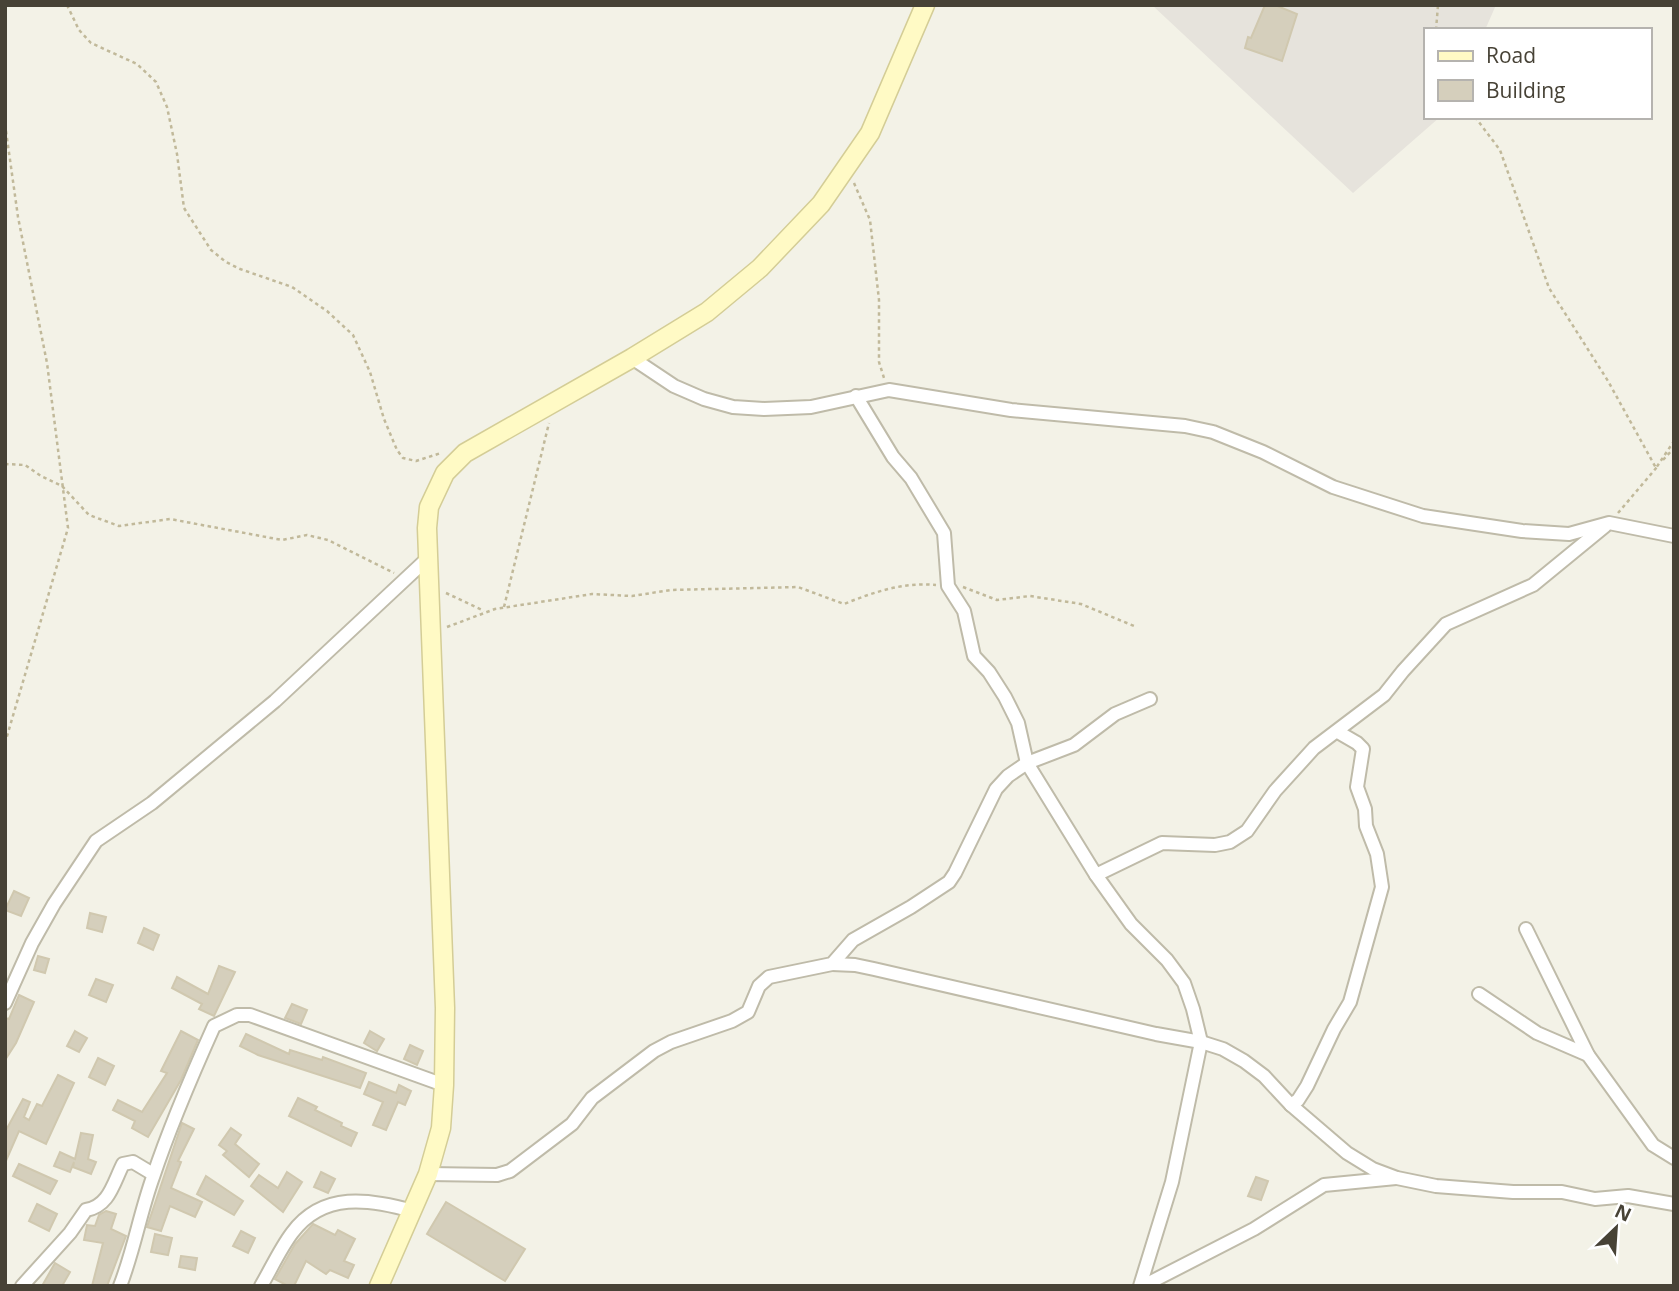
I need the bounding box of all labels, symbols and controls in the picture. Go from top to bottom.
legend [1424,28,1651,119]
text: Road [1486,41,1536,69]
text: Building [1486,76,1565,104]
north arrow [1581,1193,1651,1263]
text: N [1611,1198,1636,1228]

